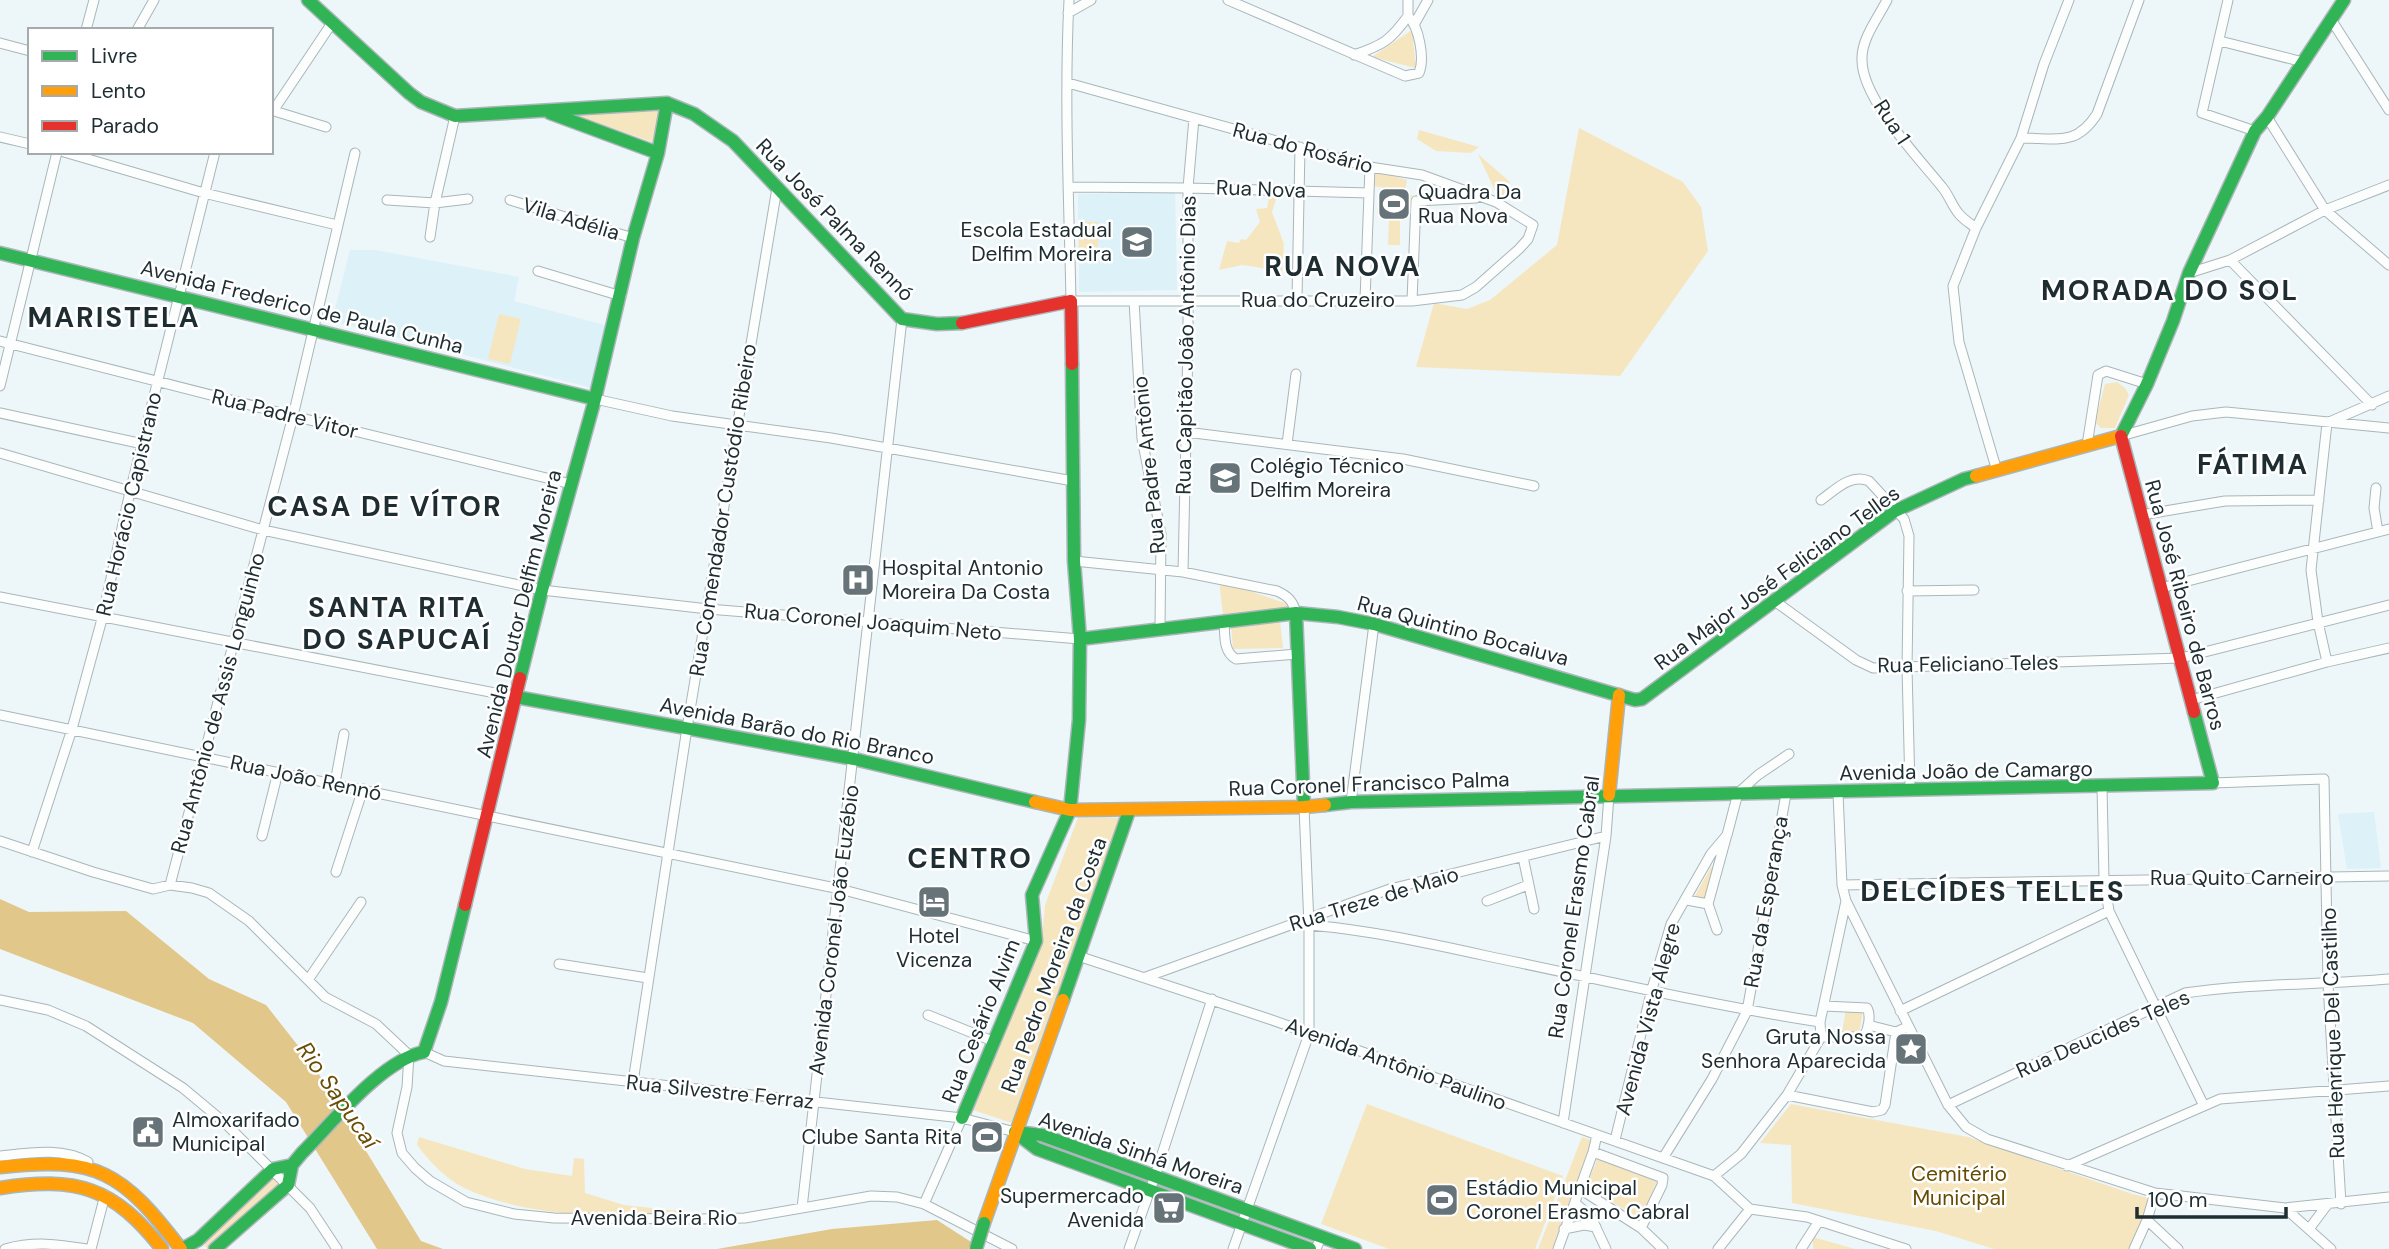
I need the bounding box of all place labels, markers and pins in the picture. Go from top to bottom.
place label: Quadra Da Rua Nova [1418,178,1522,230]
sports icon: Quadra Da Rua Nova [1375,185,1413,223]
place label: Escola Estadual Delfim Moreira [961,216,1112,268]
school or university icon: Escola Estadual Delfim Moreira [1118,223,1156,261]
place label: Colégio Técnico Delfim Moreira [1250,452,1404,504]
school or university icon: Colégio Técnico Delfim Moreira [1206,459,1244,497]
place label: Hospital Antonio Moreira Da Costa [882,554,1050,606]
hospital icon: Hospital Antonio Moreira Da Costa [839,561,877,599]
hotel icon: Hotel Vicenza [915,883,953,921]
place label: Hotel Vicenza [896,922,972,974]
place label: Gruta Nossa Senhora Aparecida [1701,1023,1886,1075]
place icon: Gruta Nossa Senhora Aparecida [1892,1030,1930,1068]
place label: Almoxarifado Municipal [172,1106,300,1158]
public building icon: Almoxarifado Municipal [129,1113,167,1151]
sports icon: Clube Santa Rita [968,1118,1006,1156]
place label: Clube Santa Rita [801,1123,962,1151]
place label: Estádio Municipal Coronel Erasmo Cabral [1466,1174,1689,1226]
sports icon: Estádio Municipal Coronel Erasmo Cabral [1423,1181,1461,1219]
place label: Supermercado Avenida [1000,1182,1144,1234]
supermarket icon: Supermercado Avenida [1150,1189,1188,1227]

